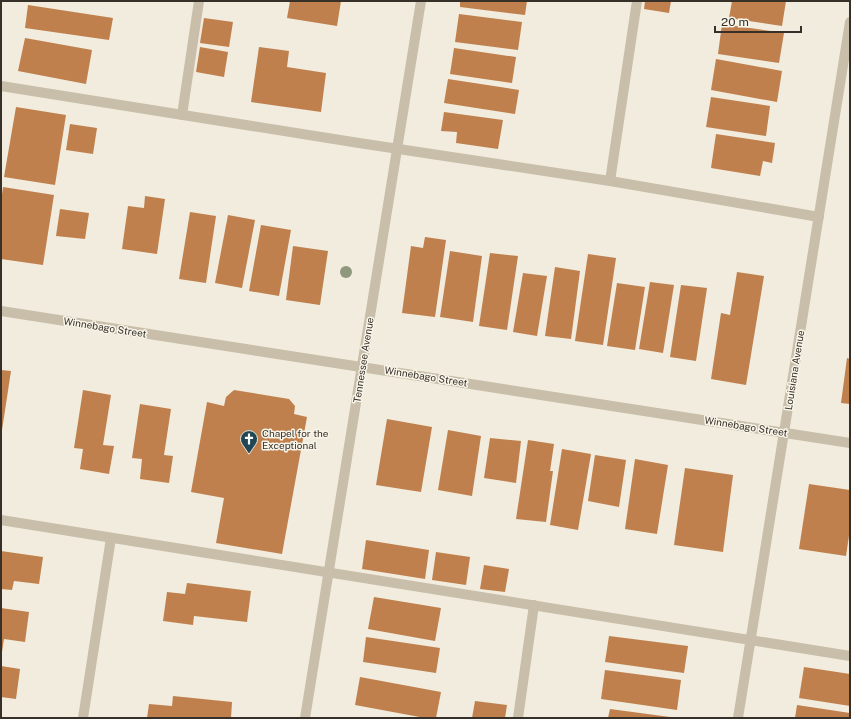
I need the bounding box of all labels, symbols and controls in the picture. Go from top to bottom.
scale bar [715,8,801,34]
text: 20 m [721,15,749,29]
street label: Winnebago Street [63,315,148,340]
street label: Tennessee Avenue [350,316,376,404]
street label: Louisiana Avenue [782,329,806,411]
street label: Winnebago Street [384,364,469,389]
street label: Winnebago Street [704,414,789,439]
place label: Chapel for the Exceptional [262,427,329,451]
church icon: Chapel for the Exceptional [239,429,259,454]

